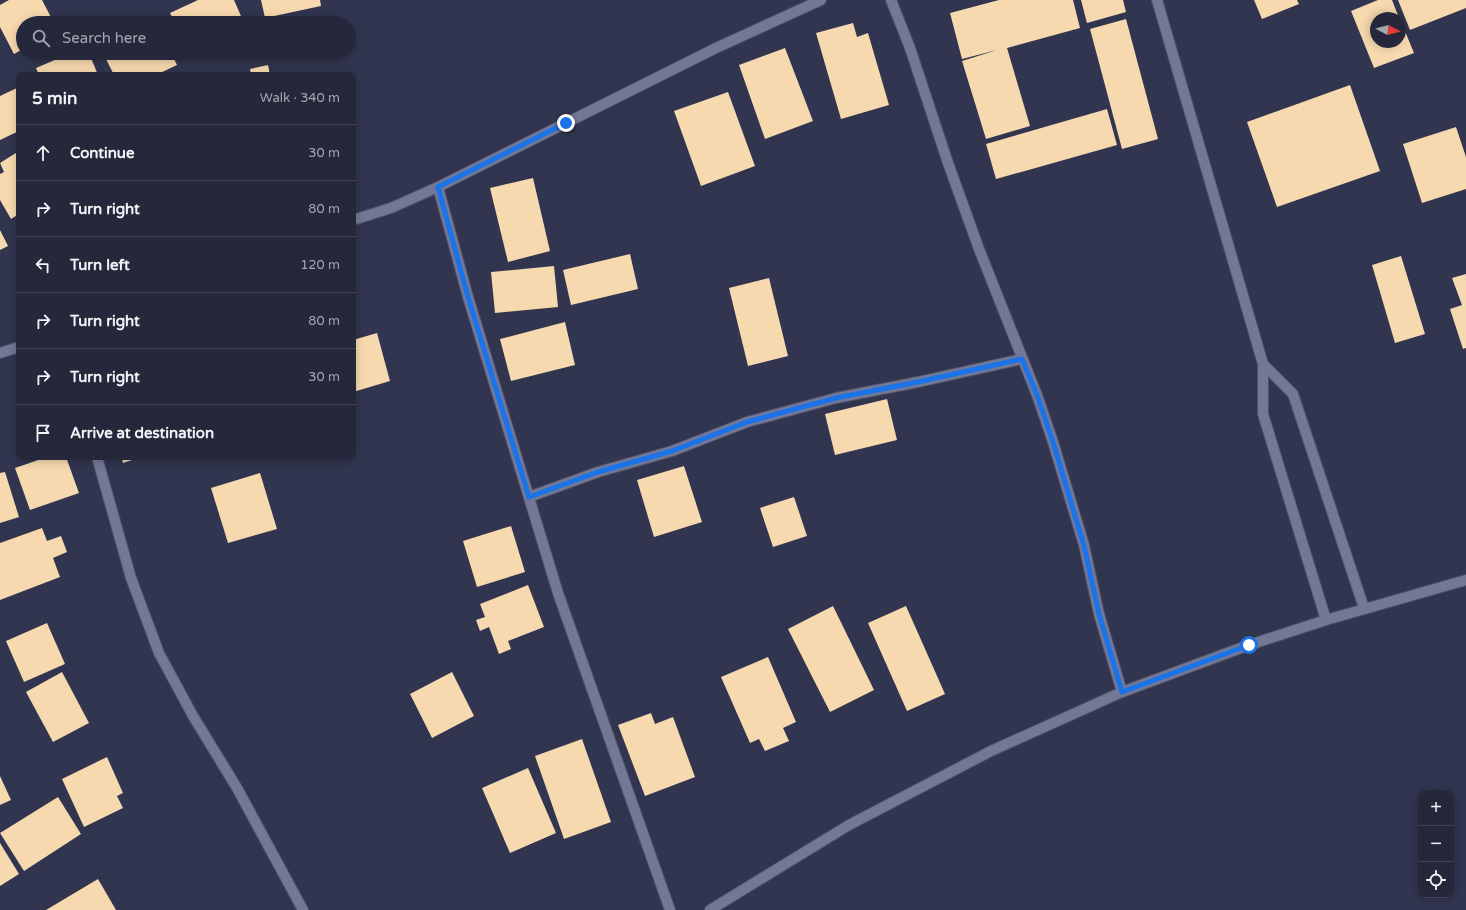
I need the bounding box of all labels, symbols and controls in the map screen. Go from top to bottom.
north arrow [1370,12,1406,48]
search box [16,16,356,60]
icon: search [30,27,52,49]
text: Search here [62,29,146,47]
text: 5 min [32,88,77,109]
text: Walk · 340 m [260,90,340,106]
route end [557,114,575,132]
icon: ahead [32,142,54,164]
text: Continue [70,144,134,162]
text: 30 m [308,145,340,161]
icon: right [32,198,54,220]
text: Turn right [70,200,140,218]
text: 80 m [308,201,340,217]
icon: left [32,254,54,276]
text: Turn left [70,256,130,274]
text: 120 m [300,257,340,273]
icon: right [32,310,54,332]
text: Turn right [70,312,140,330]
text: 80 m [308,313,340,329]
icon: right [32,366,54,388]
text: Turn right [70,368,140,386]
text: 30 m [308,369,340,385]
icon: arrive [32,422,54,444]
text: Arrive at destination [70,424,214,442]
route start [1240,636,1258,654]
map controls [1418,790,1454,898]
button: + [1418,790,1454,826]
button: − [1418,826,1454,862]
button: locate [1418,862,1454,898]

